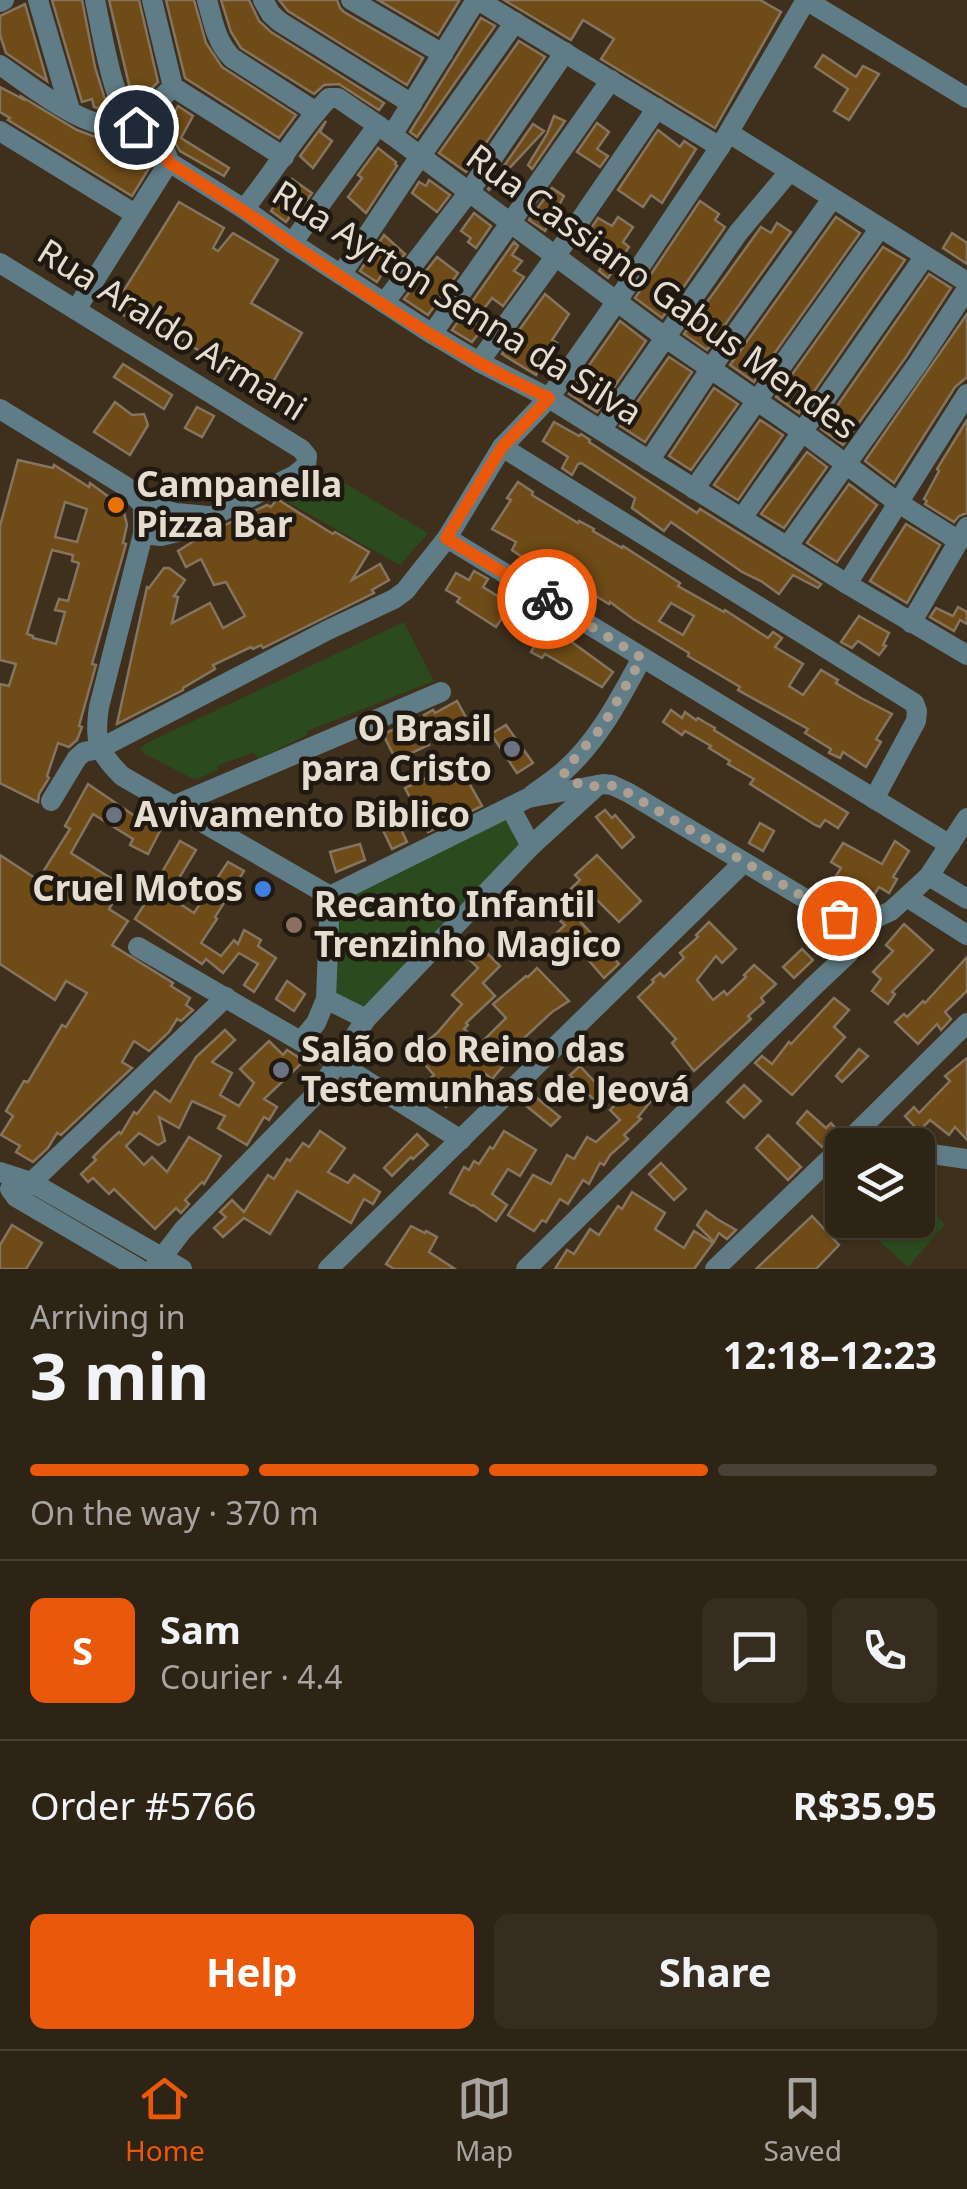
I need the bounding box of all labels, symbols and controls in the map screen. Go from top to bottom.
pin [94,85,179,170]
icon: home [109,100,164,155]
street label: Rua Cassiano Gabus Mendes [458,133,868,449]
street label: Rua Ayrton Senna da Silva [264,169,651,435]
street label: Rua Araldo Armani [30,227,316,430]
place label: Campanella Pizza Bar [136,460,342,547]
marker: Campanella Pizza Bar [105,494,127,516]
courier [497,549,597,649]
icon: bike [520,572,575,627]
place label: O Brasil para Cristo [301,704,492,791]
marker: O Brasil para Cristo [501,738,523,760]
place label: Avivamento Biblico [134,790,470,837]
marker: Avivamento Biblico [103,804,125,826]
place label: Cruel Motos [32,864,243,911]
pin [797,876,882,961]
marker: Cruel Motos [252,878,274,900]
place label: Recanto Infantil Trenzinho Magico [314,880,622,967]
icon: bag [812,891,867,946]
marker: Recanto Infantil Trenzinho Magico [283,914,305,936]
place label: Salão do Reino das Testemunhas de Jeová [301,1025,690,1112]
marker: Salão do Reino das Testemunhas de Jeová [270,1059,292,1081]
map controls [825,1128,935,1238]
button: layers [825,1128,935,1238]
text: Arriving in [30,1295,185,1338]
text: 12:18–12:23 [723,1328,937,1380]
text: 3 min [30,1331,209,1419]
text: On the way · 370 m [30,1491,319,1534]
button: chat [702,1598,807,1703]
button: phone [832,1598,937,1703]
text: Sam [160,1603,241,1655]
text: S [72,1624,93,1676]
text: Courier · 4.4 [160,1655,343,1698]
text: Order #5766 [30,1779,256,1831]
text: R$35.95 [793,1779,937,1831]
button: Help [30,1914,474,2029]
button: Share [494,1914,937,2029]
tab: Home [125,2071,205,2169]
tab: Map [455,2071,513,2169]
tab: Saved [764,2071,842,2169]

